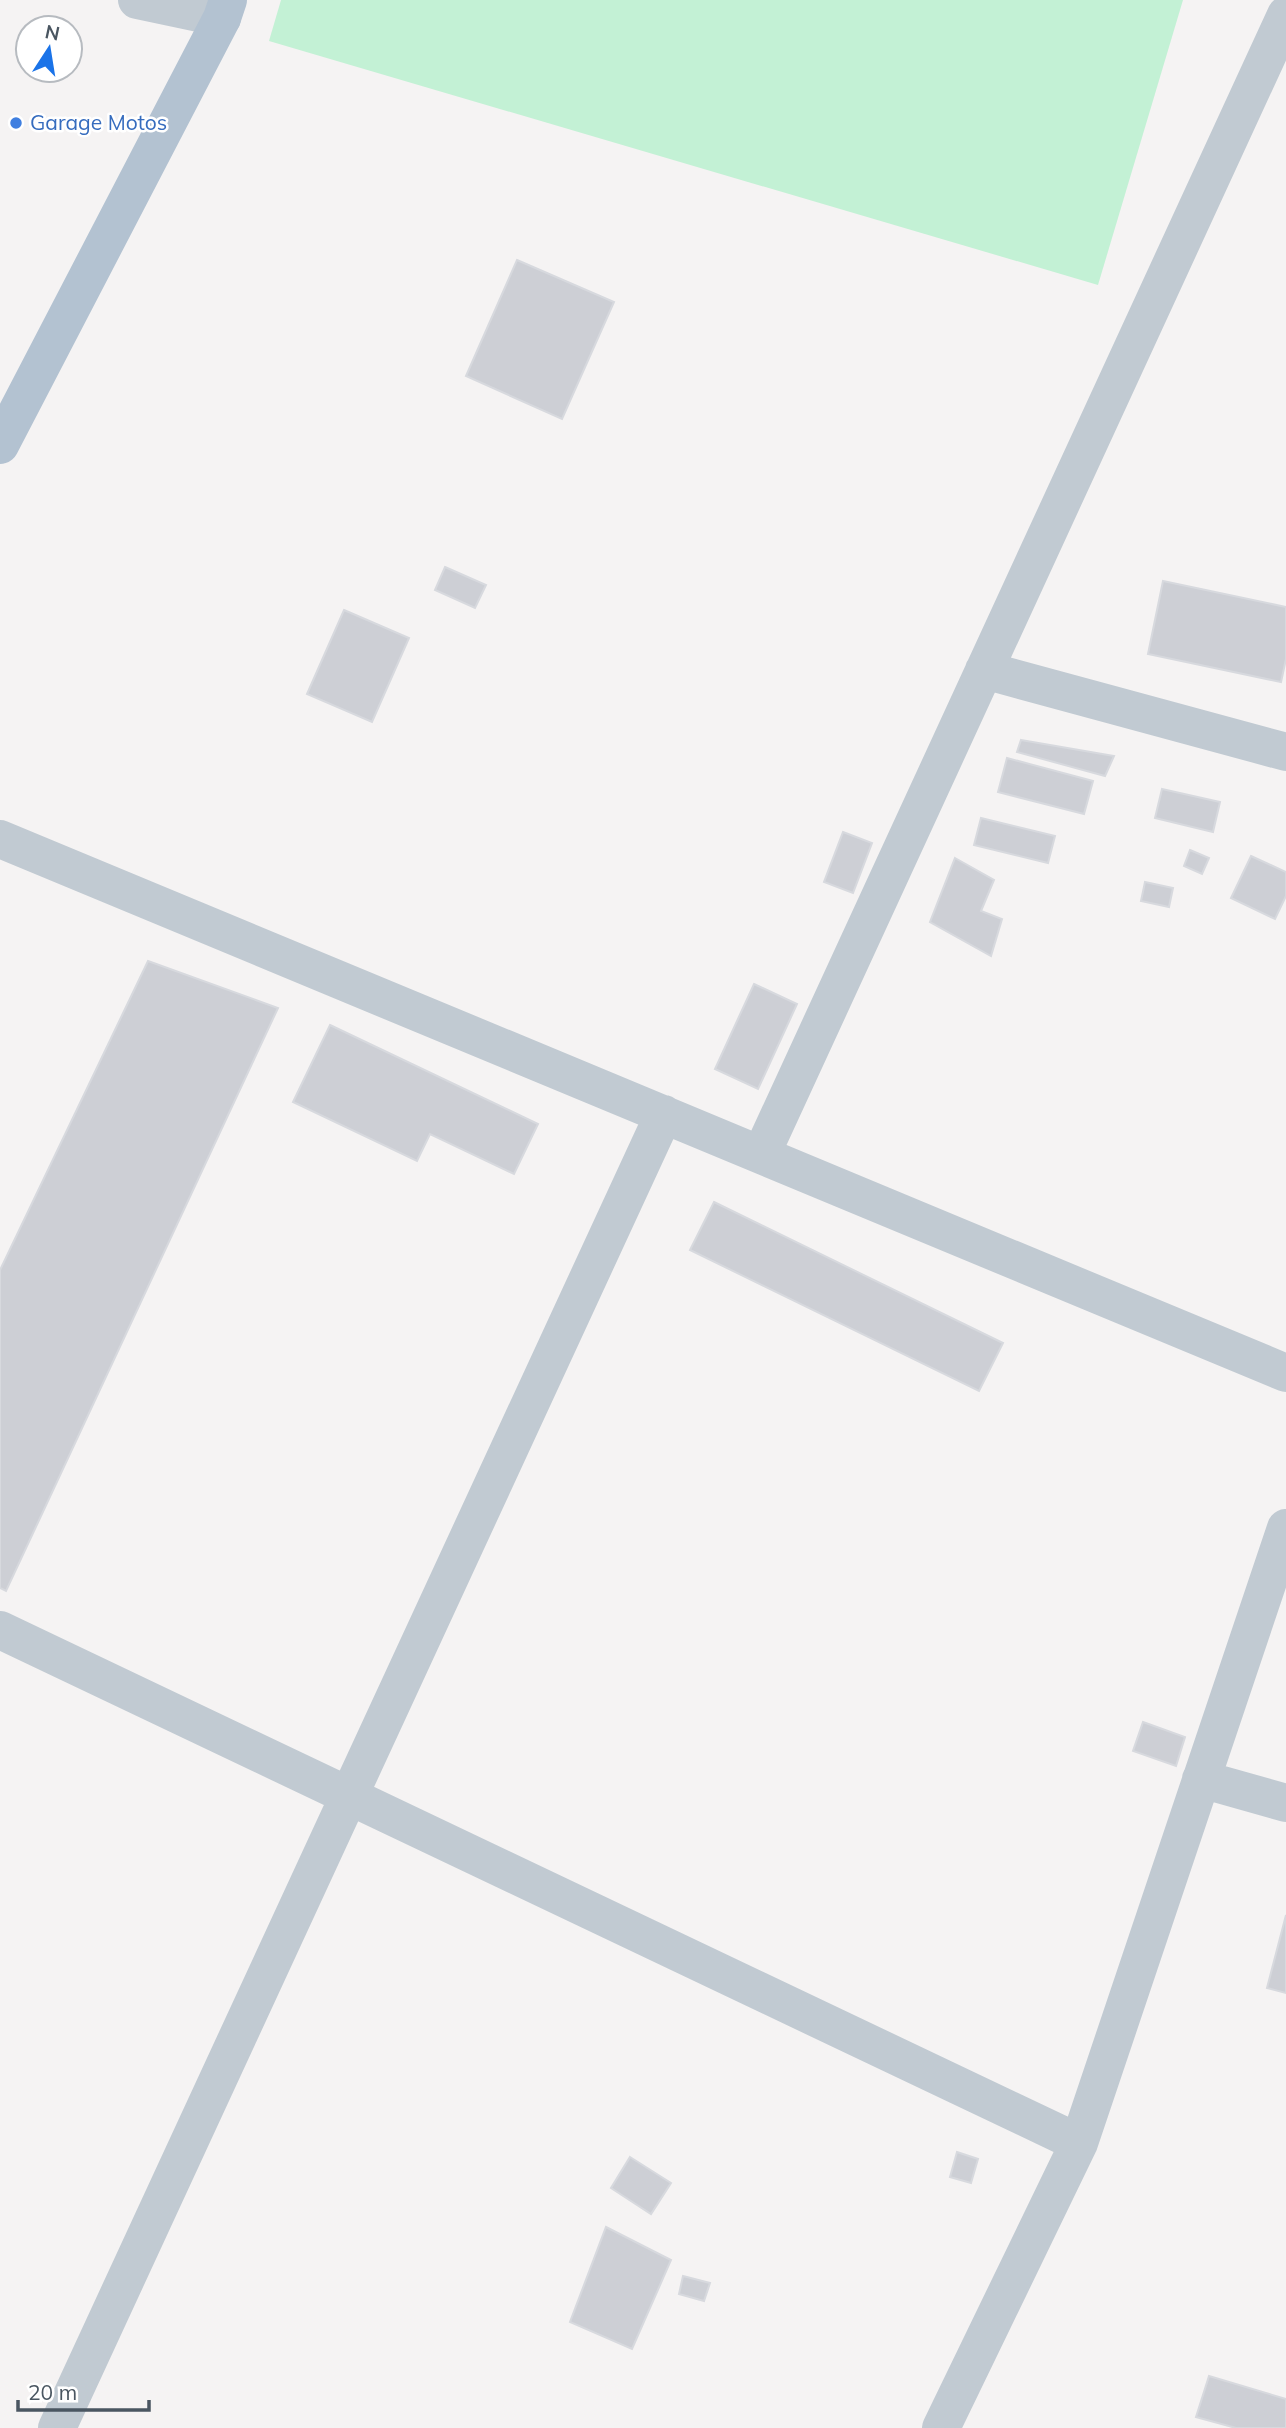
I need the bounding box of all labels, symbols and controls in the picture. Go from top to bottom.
north arrow [14,14,84,84]
text: N [43,19,62,46]
place label: Garage Motos [30,109,167,135]
marker: Garage Motos [8,115,24,131]
scale bar [18,2368,149,2412]
text: 20 m [28,2379,77,2405]

